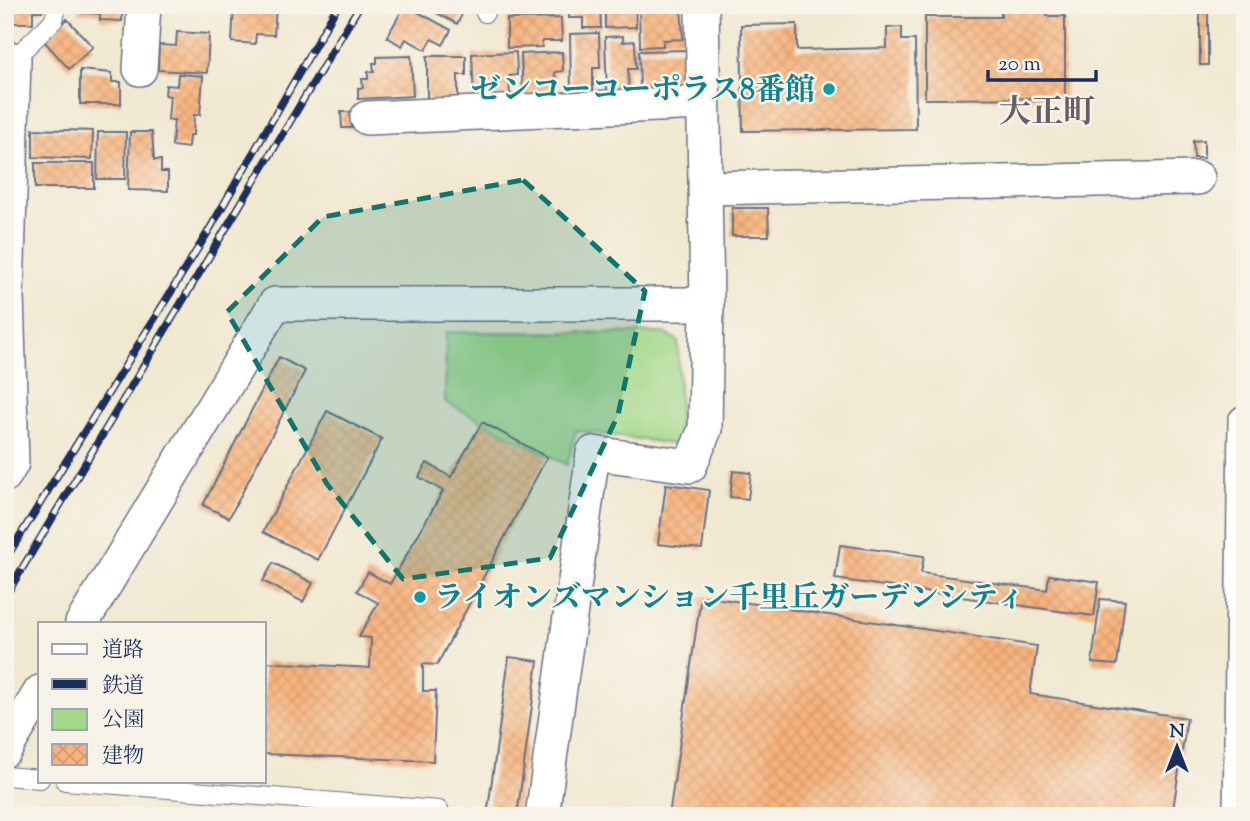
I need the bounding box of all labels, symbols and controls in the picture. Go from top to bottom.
scale bar [988,38,1096,82]
text: 20 m [998,50,1041,80]
place label: ゼンコーコーポラス8番館 [471,70,815,113]
marker: ゼンコーコーポラス8番館 [821,81,837,97]
district label: 大正町 [999,91,1095,137]
place label: ライオンズマンション千里丘ガーデンシティ [434,578,1026,621]
marker: ライオンズマンション千里丘ガーデンシティ [412,589,428,605]
legend [38,622,266,782]
text: 道路 [102,636,144,666]
text: 鉄道 [102,672,144,702]
text: 公園 [102,706,144,736]
north arrow [1142,712,1212,782]
text: N [1169,719,1185,746]
text: 建物 [102,742,144,772]

